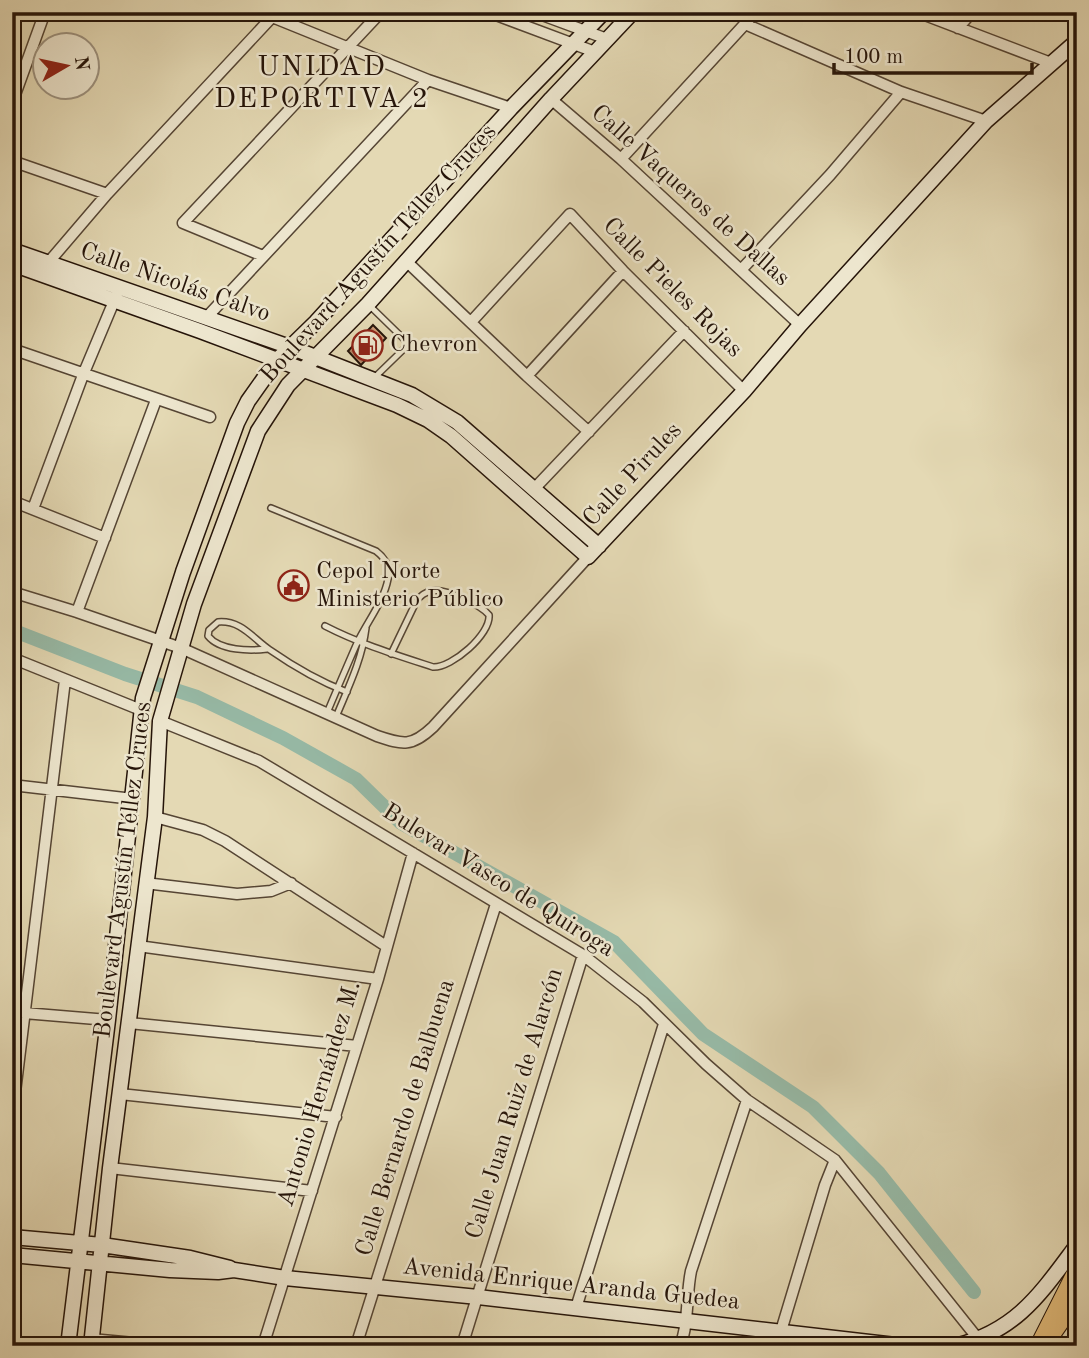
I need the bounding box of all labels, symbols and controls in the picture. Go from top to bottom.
north arrow [32,32,102,102]
scale bar [834,32,1031,76]
text: 100 m [844,47,903,68]
district label: UNIDAD DEPORTIVA 2 [214,54,430,114]
text: N [70,55,91,73]
street label: Calle Vaqueros de Dallas [586,101,794,291]
street label: Boulevard Agustín Téllez Cruces [257,120,501,388]
street label: Calle Pieles Rojas [598,214,746,362]
street label: Calle Nicolás Calvo [77,239,273,327]
fuel station icon: Chevron [350,328,384,362]
place label: Chevron [390,333,478,357]
street label: Calle Pirules [579,419,687,531]
place label: Cepol Norte Ministerio Público [316,560,504,612]
public building icon: Cepol Norte Ministerio Público [276,569,310,603]
street label: Boulevard Agustín Téllez Cruces [91,700,157,1040]
street label: Bulevar Vasco de Quiroga [378,800,618,962]
street label: Calle Juan Ruiz de Alarcón [462,966,568,1242]
street label: Calle Bernardo de Balbuena [352,977,460,1259]
street label: Antonio Hernández M. [274,978,366,1210]
street label: Avenida Enrique Aranda Guedea [401,1255,741,1315]

